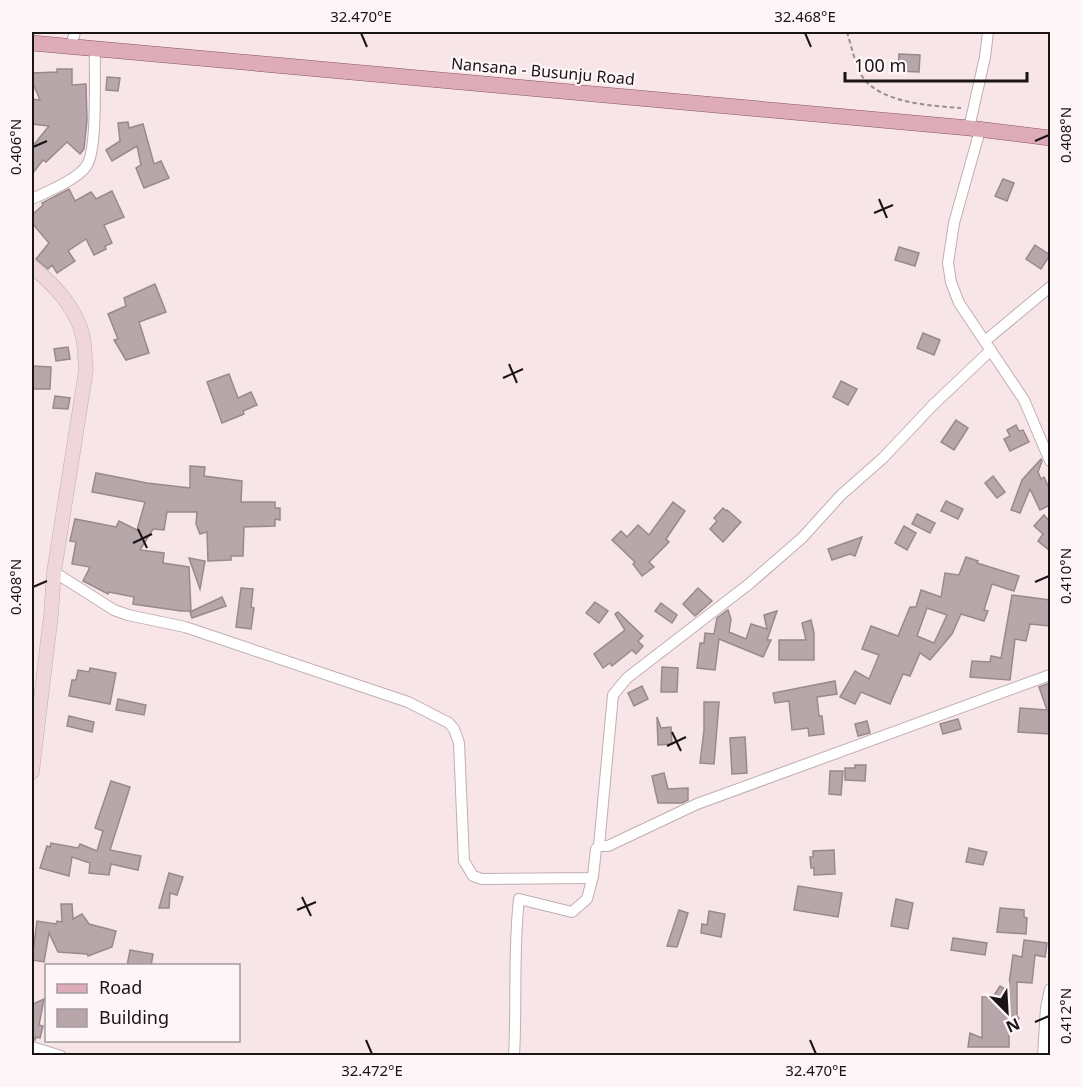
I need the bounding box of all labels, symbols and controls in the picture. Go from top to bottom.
text: 32.470°E [330,6,392,26]
text: 32.468°E [774,6,836,26]
scale bar [845,45,1026,83]
street label: Nansana - Busunju Road [450,52,636,90]
text: 100 m [854,53,906,77]
text: 0.408°N [1055,107,1075,163]
text: 0.406°N [5,119,25,175]
text: 0.410°N [1055,548,1075,604]
text: 0.408°N [5,559,25,615]
legend [45,964,240,1042]
text: Road [99,975,142,999]
north arrow [977,982,1037,1042]
text: 0.412°N [1055,988,1075,1044]
text: Building [99,1005,169,1029]
text: N [1003,1013,1024,1038]
text: 32.472°E [341,1060,403,1080]
text: 32.470°E [785,1060,847,1080]

